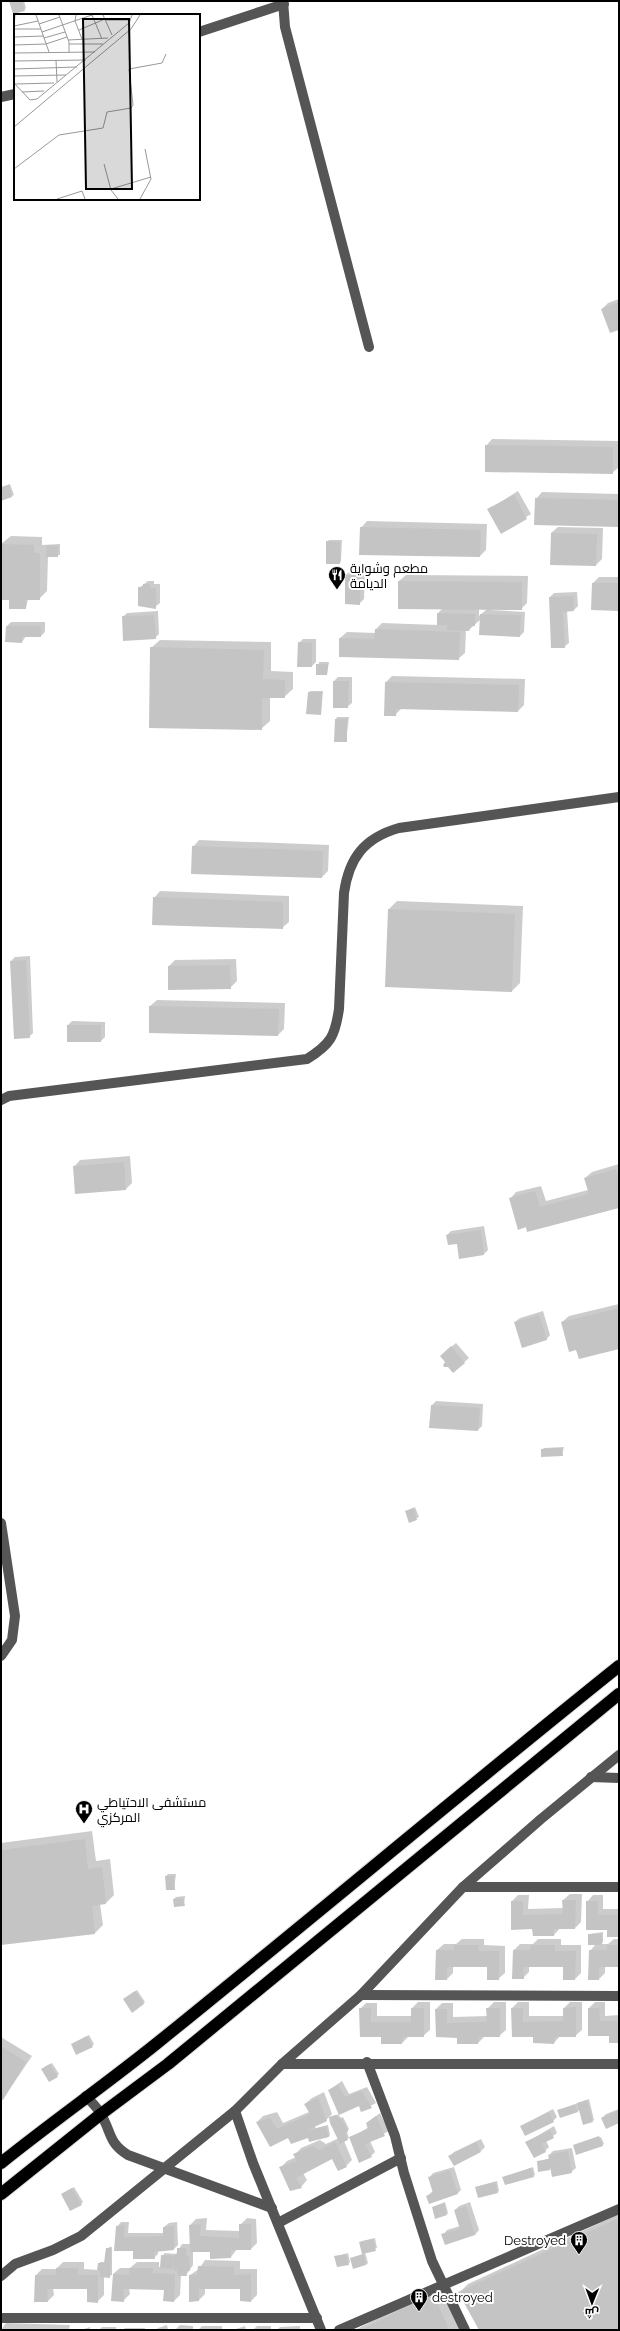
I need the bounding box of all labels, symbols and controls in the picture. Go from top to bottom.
inset map [14,14,200,200]
place label: مطعم وشواية الديامة [350,561,428,591]
restaurant icon: مطعم وشواية الديامة [327,565,347,590]
place label: مستشفى الاحتياطي المركزي [97,1795,206,1828]
hospital icon: مستشفى الاحتياطي المركزي [74,1799,94,1824]
building icon: Destroyed [569,2230,589,2255]
place label: Destroyed [504,2233,566,2248]
north arrow [572,2283,612,2323]
building icon: destroyed [409,2287,429,2312]
place label: destroyed [432,2290,493,2305]
text: ش [585,2306,599,2319]

